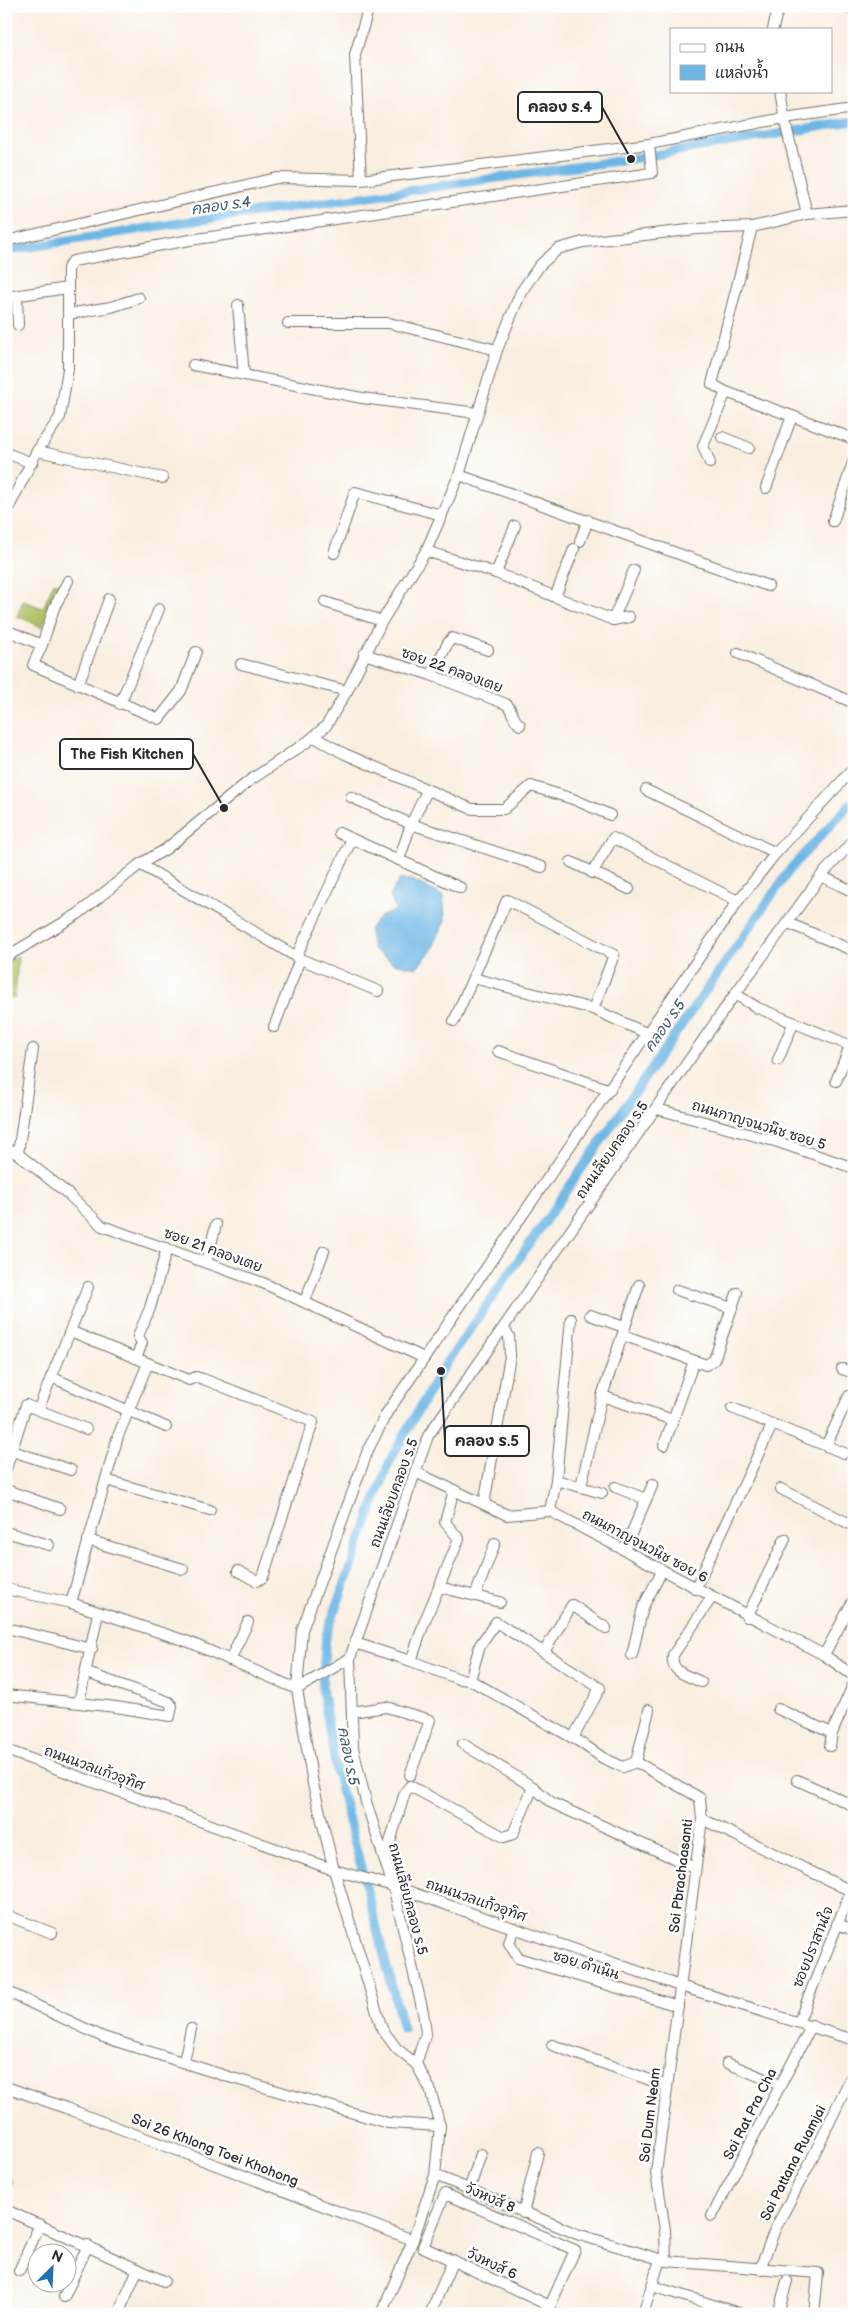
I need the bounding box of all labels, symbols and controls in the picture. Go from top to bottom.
legend [670,28,832,92]
text: ถนน [715,38,744,57]
text: แหล่งน้ำ [715,59,769,83]
callout: คลอง ร.4 [518,92,602,122]
text: คลอง ร.4 [528,98,592,117]
water label: คลอง ร.4 [190,192,252,220]
street label: ซอย 22 คลองเตย [399,644,505,696]
callout: The Fish Kitchen [60,739,193,769]
text: The Fish Kitchen [70,745,184,764]
water label: คลอง ร.5 [640,996,690,1056]
street label: ถนนกาญจนวนิช ซอย 5 [690,1097,828,1153]
street label: ถนนเลียบคลอง ร.5 [572,1098,652,1202]
street label: ซอย 21 คลองเตย [161,1224,265,1276]
callout: คลอง ร.5 [445,1426,529,1456]
text: คลอง ร.5 [455,1432,519,1451]
street label: ถนนเลียบคลอง ร.5 [366,1436,422,1550]
street label: ถนนกาญจนวนิช ซอย 6 [579,1506,711,1587]
water label: คลอง ร.5 [333,1725,363,1788]
street label: ถนนนวลแก้วอุทิศ [41,1742,147,1795]
street label: Soi Pbrachaasanti [666,1818,696,1934]
street label: ถนนเลียบคลอง ร.5 [385,1841,431,1957]
street label: ถนนนวลแก้วอุทิศ [423,1875,529,1926]
street label: ซอยปราสานใจ [788,1904,837,1990]
street label: ซอย ดำเนิน [551,1947,622,1983]
street label: Soi Rat Pra Cha [720,2065,780,2163]
street label: Soi Dum Neam [636,2067,664,2163]
street label: Soi Pattana Ruamjai [757,2102,829,2224]
street label: Soi 26 Khlong Toei Khohong [129,2110,301,2190]
street label: วังหงส์ 8 [462,2179,518,2216]
north arrow [28,2242,78,2292]
street label: วังหงส์ 6 [464,2244,521,2283]
text: N [49,2247,65,2266]

